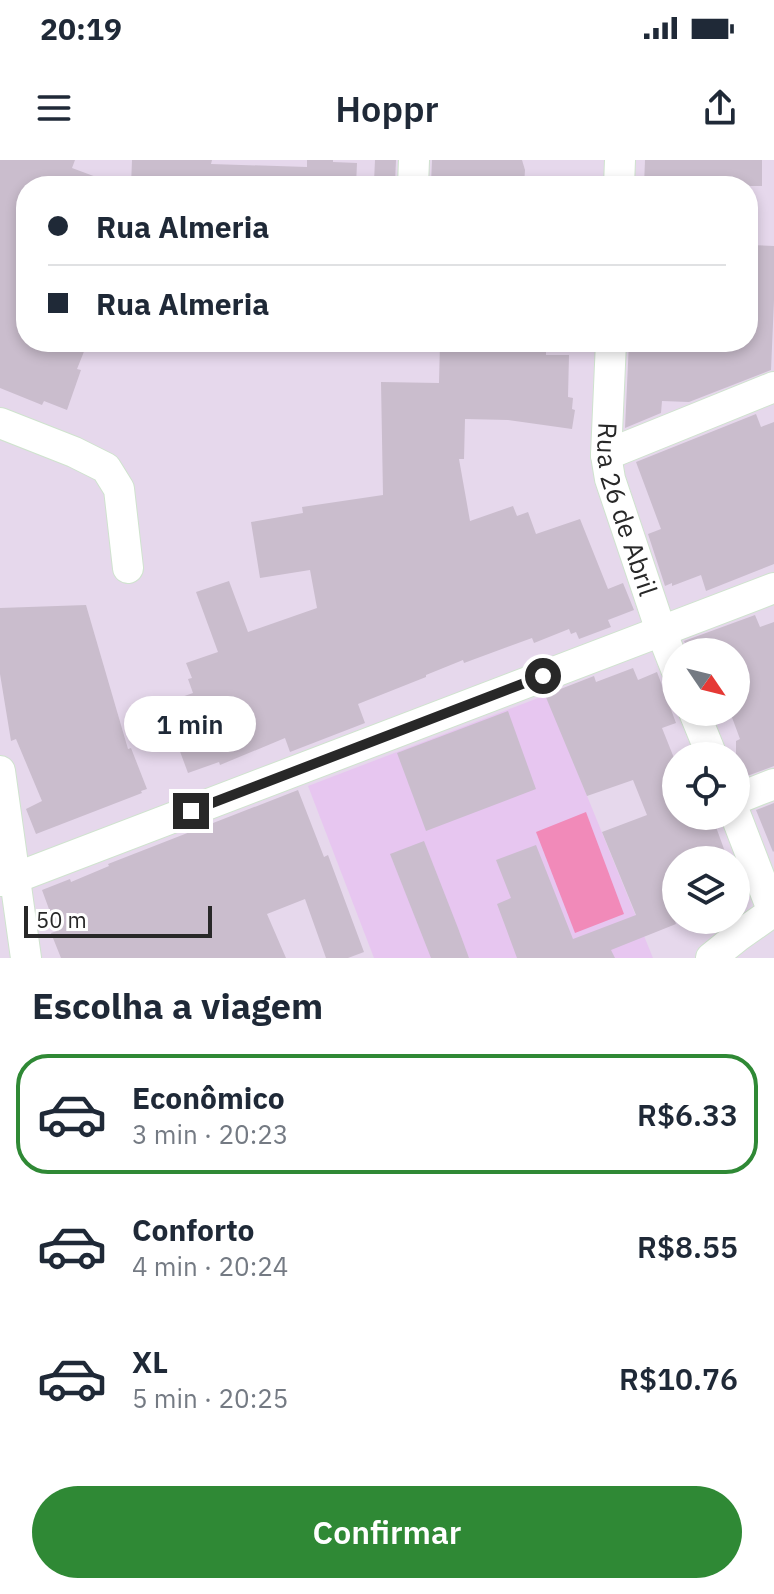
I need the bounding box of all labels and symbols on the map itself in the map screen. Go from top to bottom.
street label: Rua 26 de Abril [590,422,666,600]
north arrow [662,638,750,726]
route start [525,658,561,694]
callout: 1 min [125,695,257,751]
route end [173,793,209,829]
scale bar [24,902,212,938]

